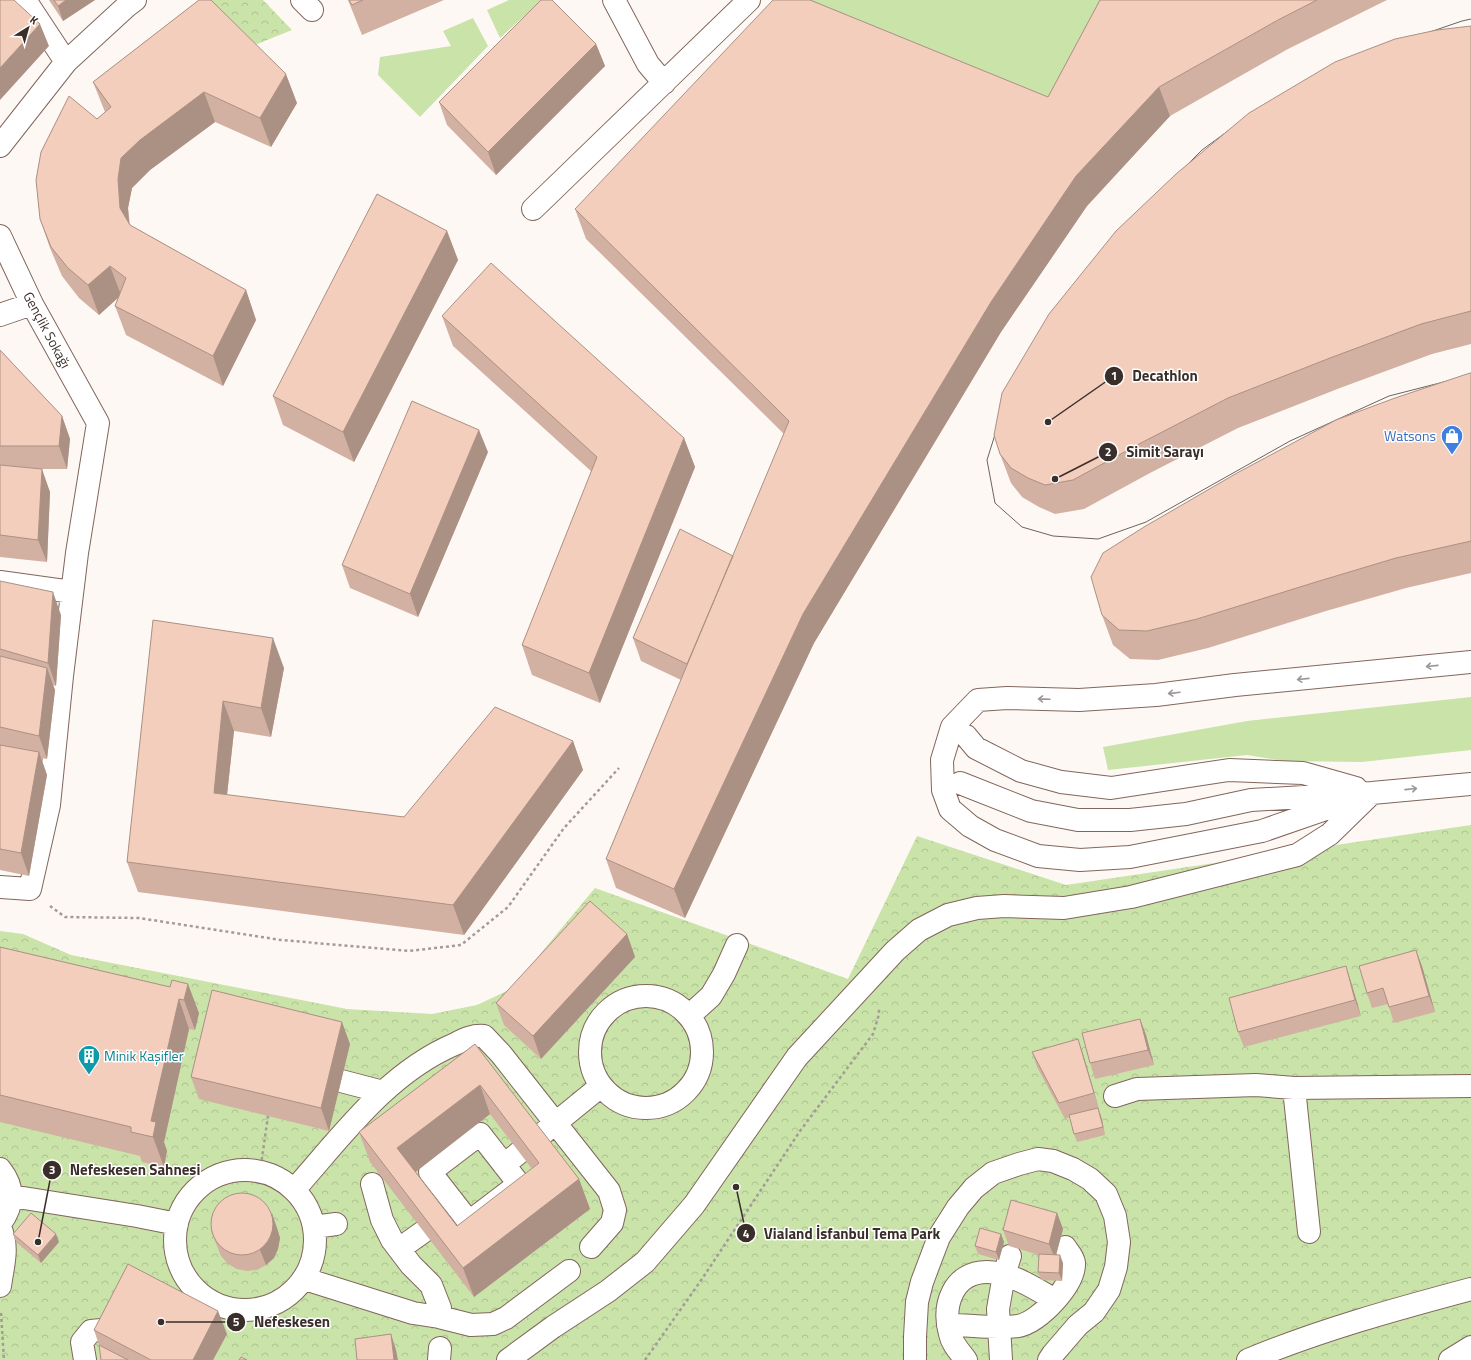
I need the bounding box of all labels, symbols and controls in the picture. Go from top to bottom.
north arrow [8,8,48,48]
text: K [27,12,42,29]
street label: Gençlik Sokağı [18,288,77,372]
callout: Decathlon [1104,362,1206,389]
text: Decathlon [1132,364,1198,387]
text: 1 [1111,366,1117,385]
shop icon: Watsons [1439,423,1465,456]
place label: Watsons [1384,425,1436,446]
callout: Simit Sarayı [1098,438,1212,465]
text: Simit Sarayı [1126,440,1204,463]
text: 2 [1105,442,1111,461]
one-way arrow [1426,662,1439,669]
one-way arrow [1297,675,1310,682]
one-way arrow [1168,689,1181,697]
one-way arrow [1038,695,1051,703]
one-way arrow [1404,786,1417,793]
building icon: Minik Kaşifler [76,1043,102,1076]
place label: Minik Kaşifler [104,1045,184,1066]
callout: Nefeskesen Sahnesi [42,1157,208,1184]
text: Nefeskesen Sahnesi [70,1158,200,1181]
text: 3 [49,1160,55,1179]
callout: Vialand İsfanbul Tema Park [736,1220,948,1247]
text: Vialand İsfanbul Tema Park [764,1222,940,1245]
text: 4 [743,1224,750,1243]
callout: Nefeskesen [226,1309,339,1336]
text: Nefeskesen [254,1310,330,1333]
text: 5 [233,1312,240,1331]

